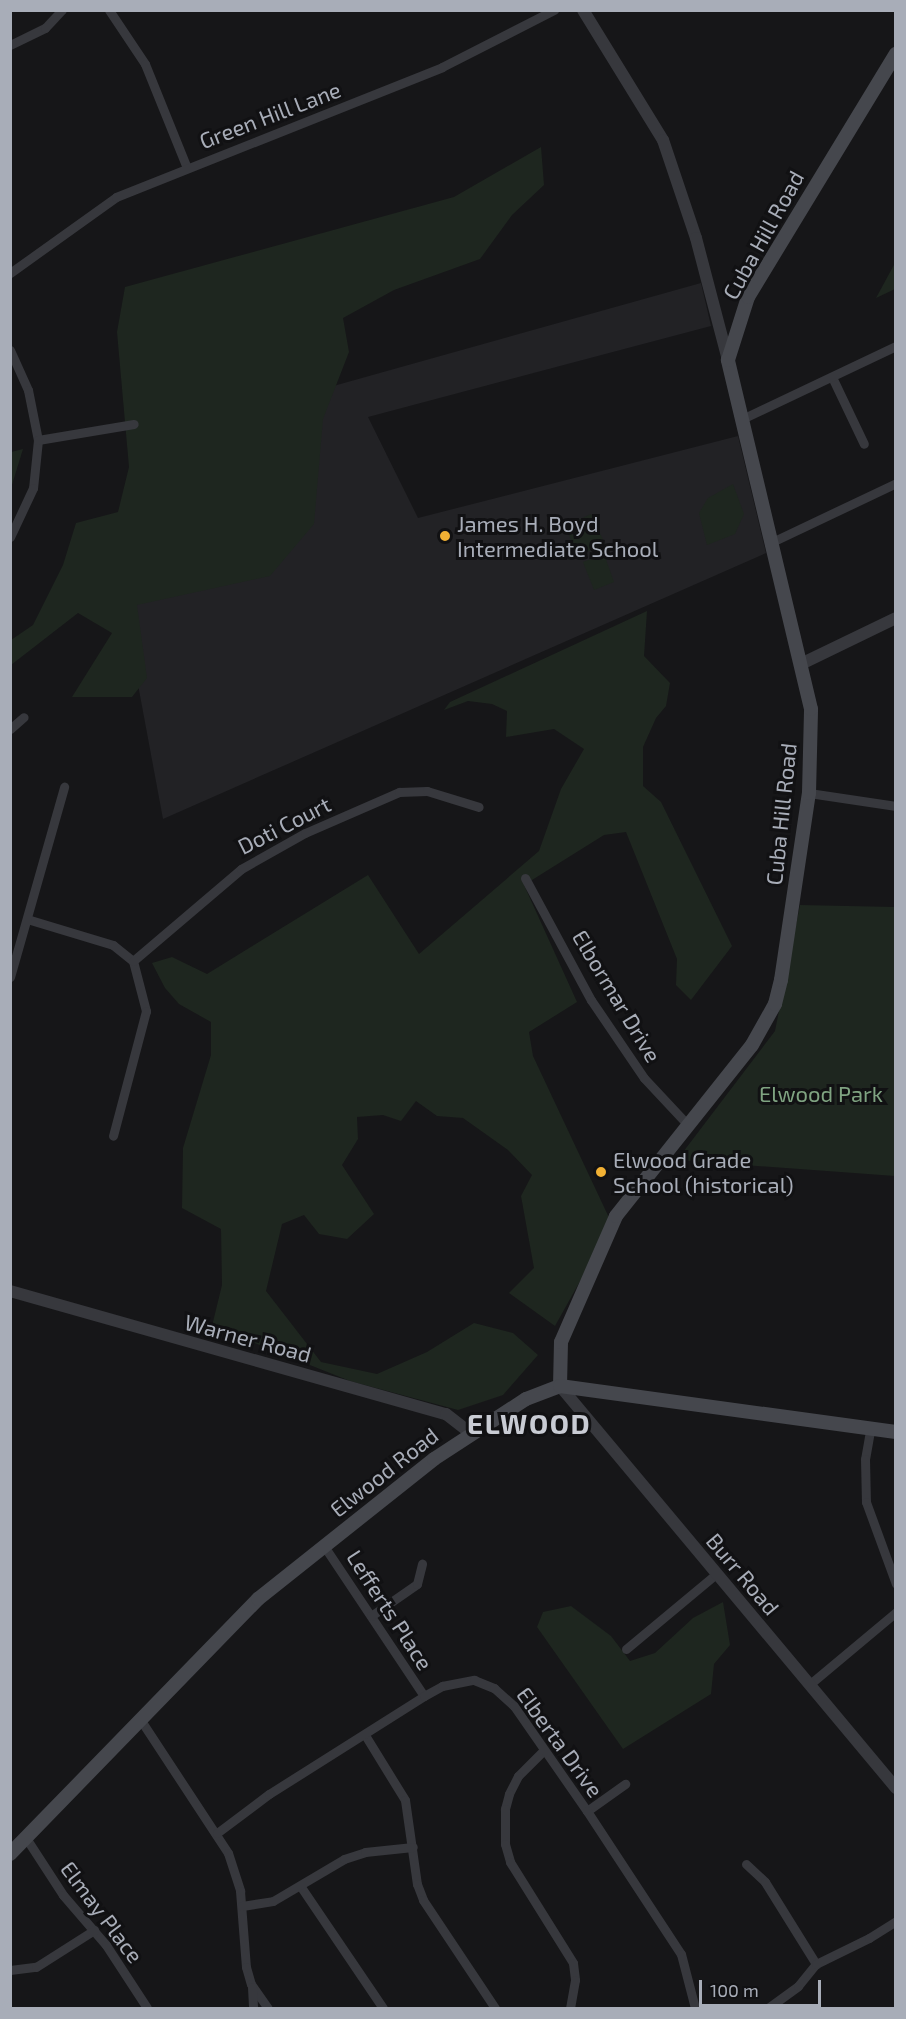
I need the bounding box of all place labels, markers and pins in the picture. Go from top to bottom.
place label: James H. Boyd Intermediate School [457,510,658,562]
marker: James H. Boyd Intermediate School [438,529,452,543]
place label: Elwood Grade School (historical) [613,1146,794,1198]
marker: Elwood Grade School (historical) [594,1165,608,1179]

